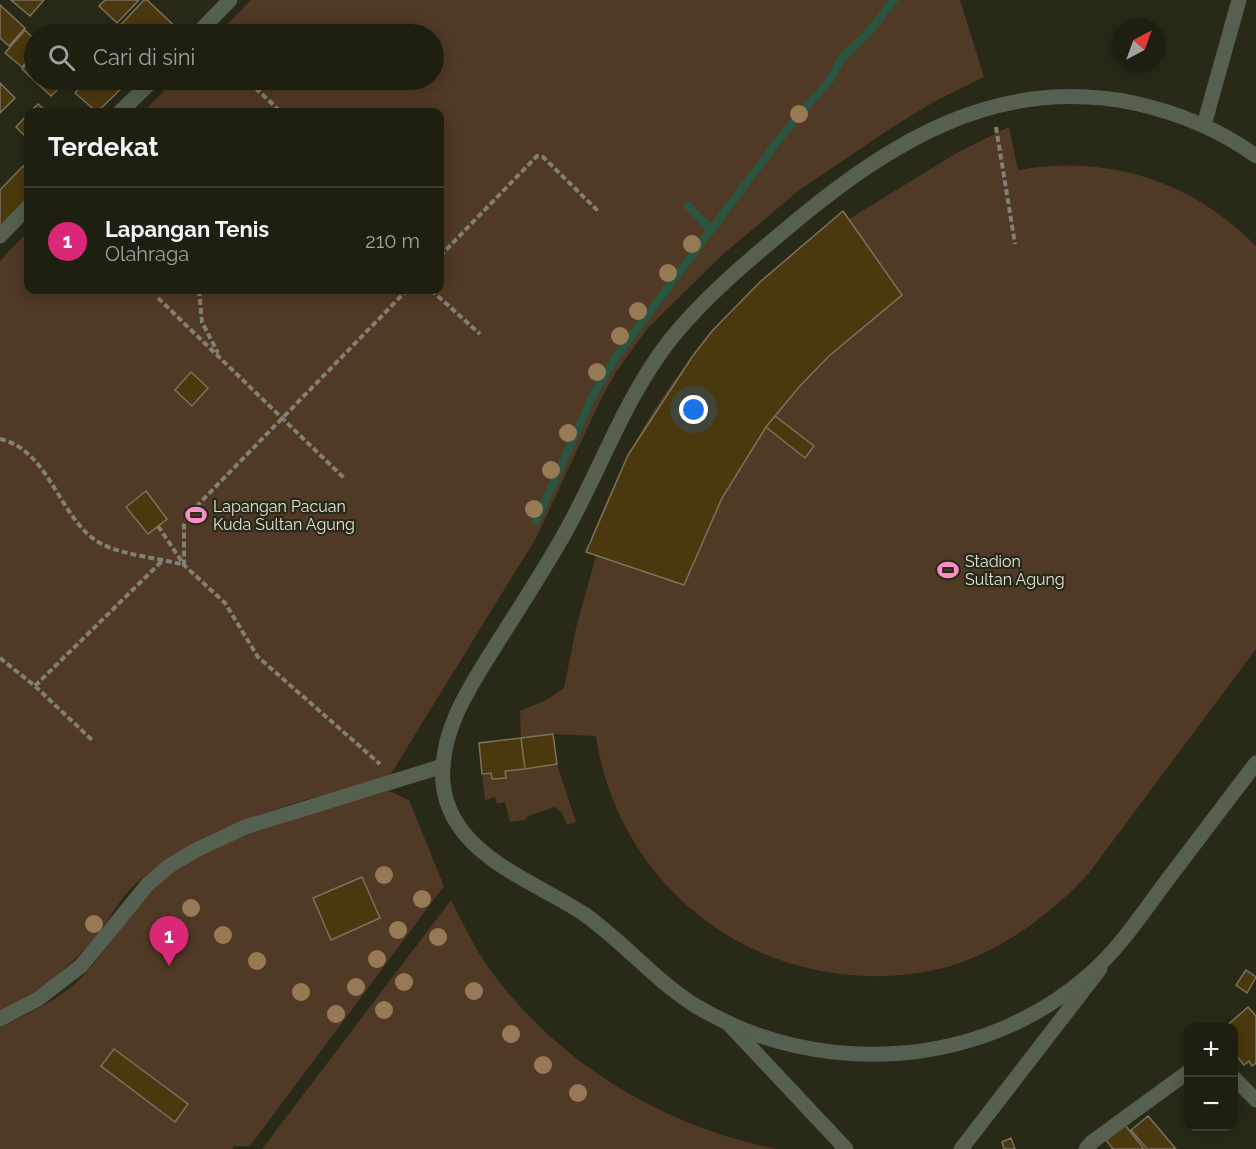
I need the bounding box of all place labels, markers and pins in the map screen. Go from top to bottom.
place label: Lapangan Pacuan Kuda Sultan Agung [213,497,355,534]
sports icon: Lapangan Pacuan Kuda Sultan Agung [184,503,208,527]
place label: Stadion Sultan Agung [965,552,1065,589]
sports icon: Stadion Sultan Agung [936,558,960,582]
pin: 1 [150,916,188,966]

